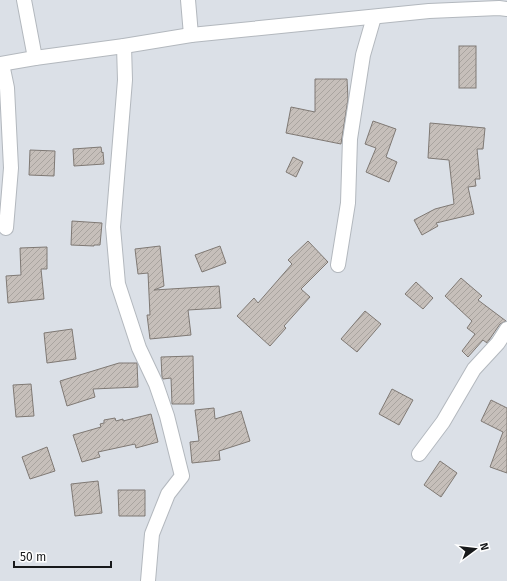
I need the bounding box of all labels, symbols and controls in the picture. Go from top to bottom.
north arrow [455,529,495,569]
text: N [477,541,491,552]
scale bar [14,543,111,569]
text: 50 m [20,550,46,564]

